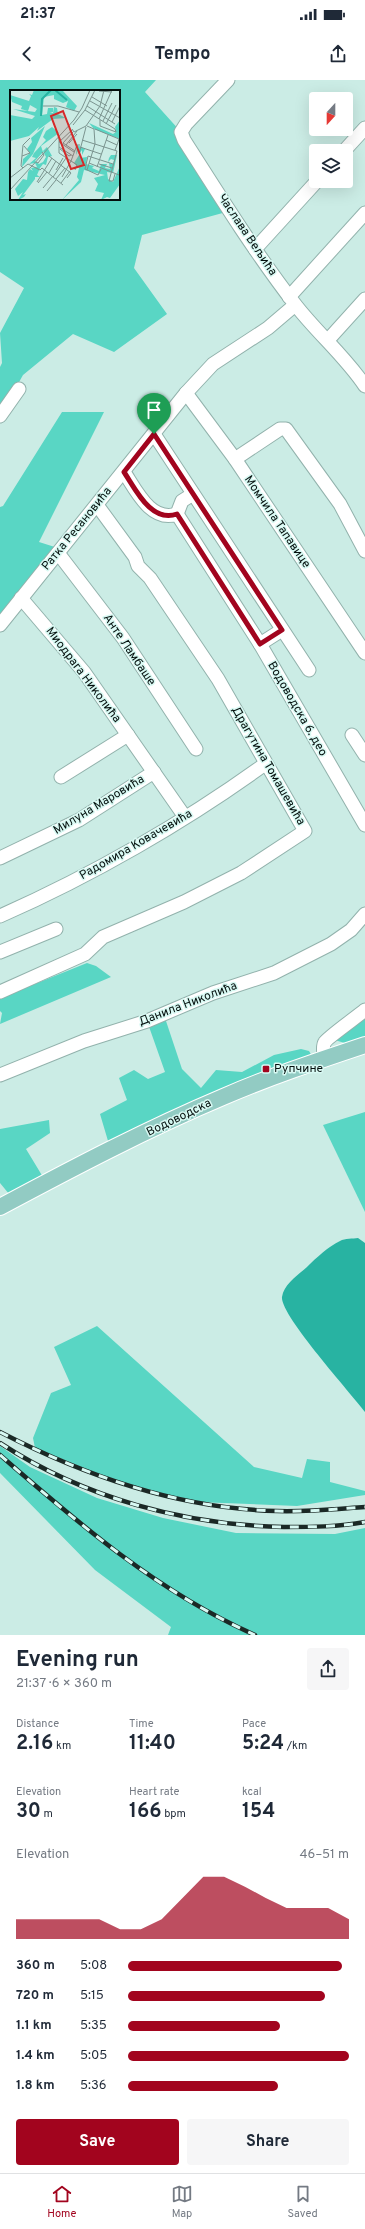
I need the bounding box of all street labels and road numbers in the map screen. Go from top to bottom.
street label: Часлава Вељића [214,191,280,279]
street label: Момчила Тапавице [240,473,314,571]
street label: Ратка Ресановића [38,484,116,574]
street label: Анте Ламбаше [99,611,159,689]
street label: Миодрага Николића [42,624,124,726]
street label: Водоводска 6. део [263,659,331,760]
street label: Драгутина Томашевића [227,704,309,828]
street label: Милуна Маровића [51,772,147,838]
street label: Радомира Ковачевића [77,806,195,884]
street label: Данила Николића [136,978,240,1030]
street label: Водоводска [144,1095,214,1141]

